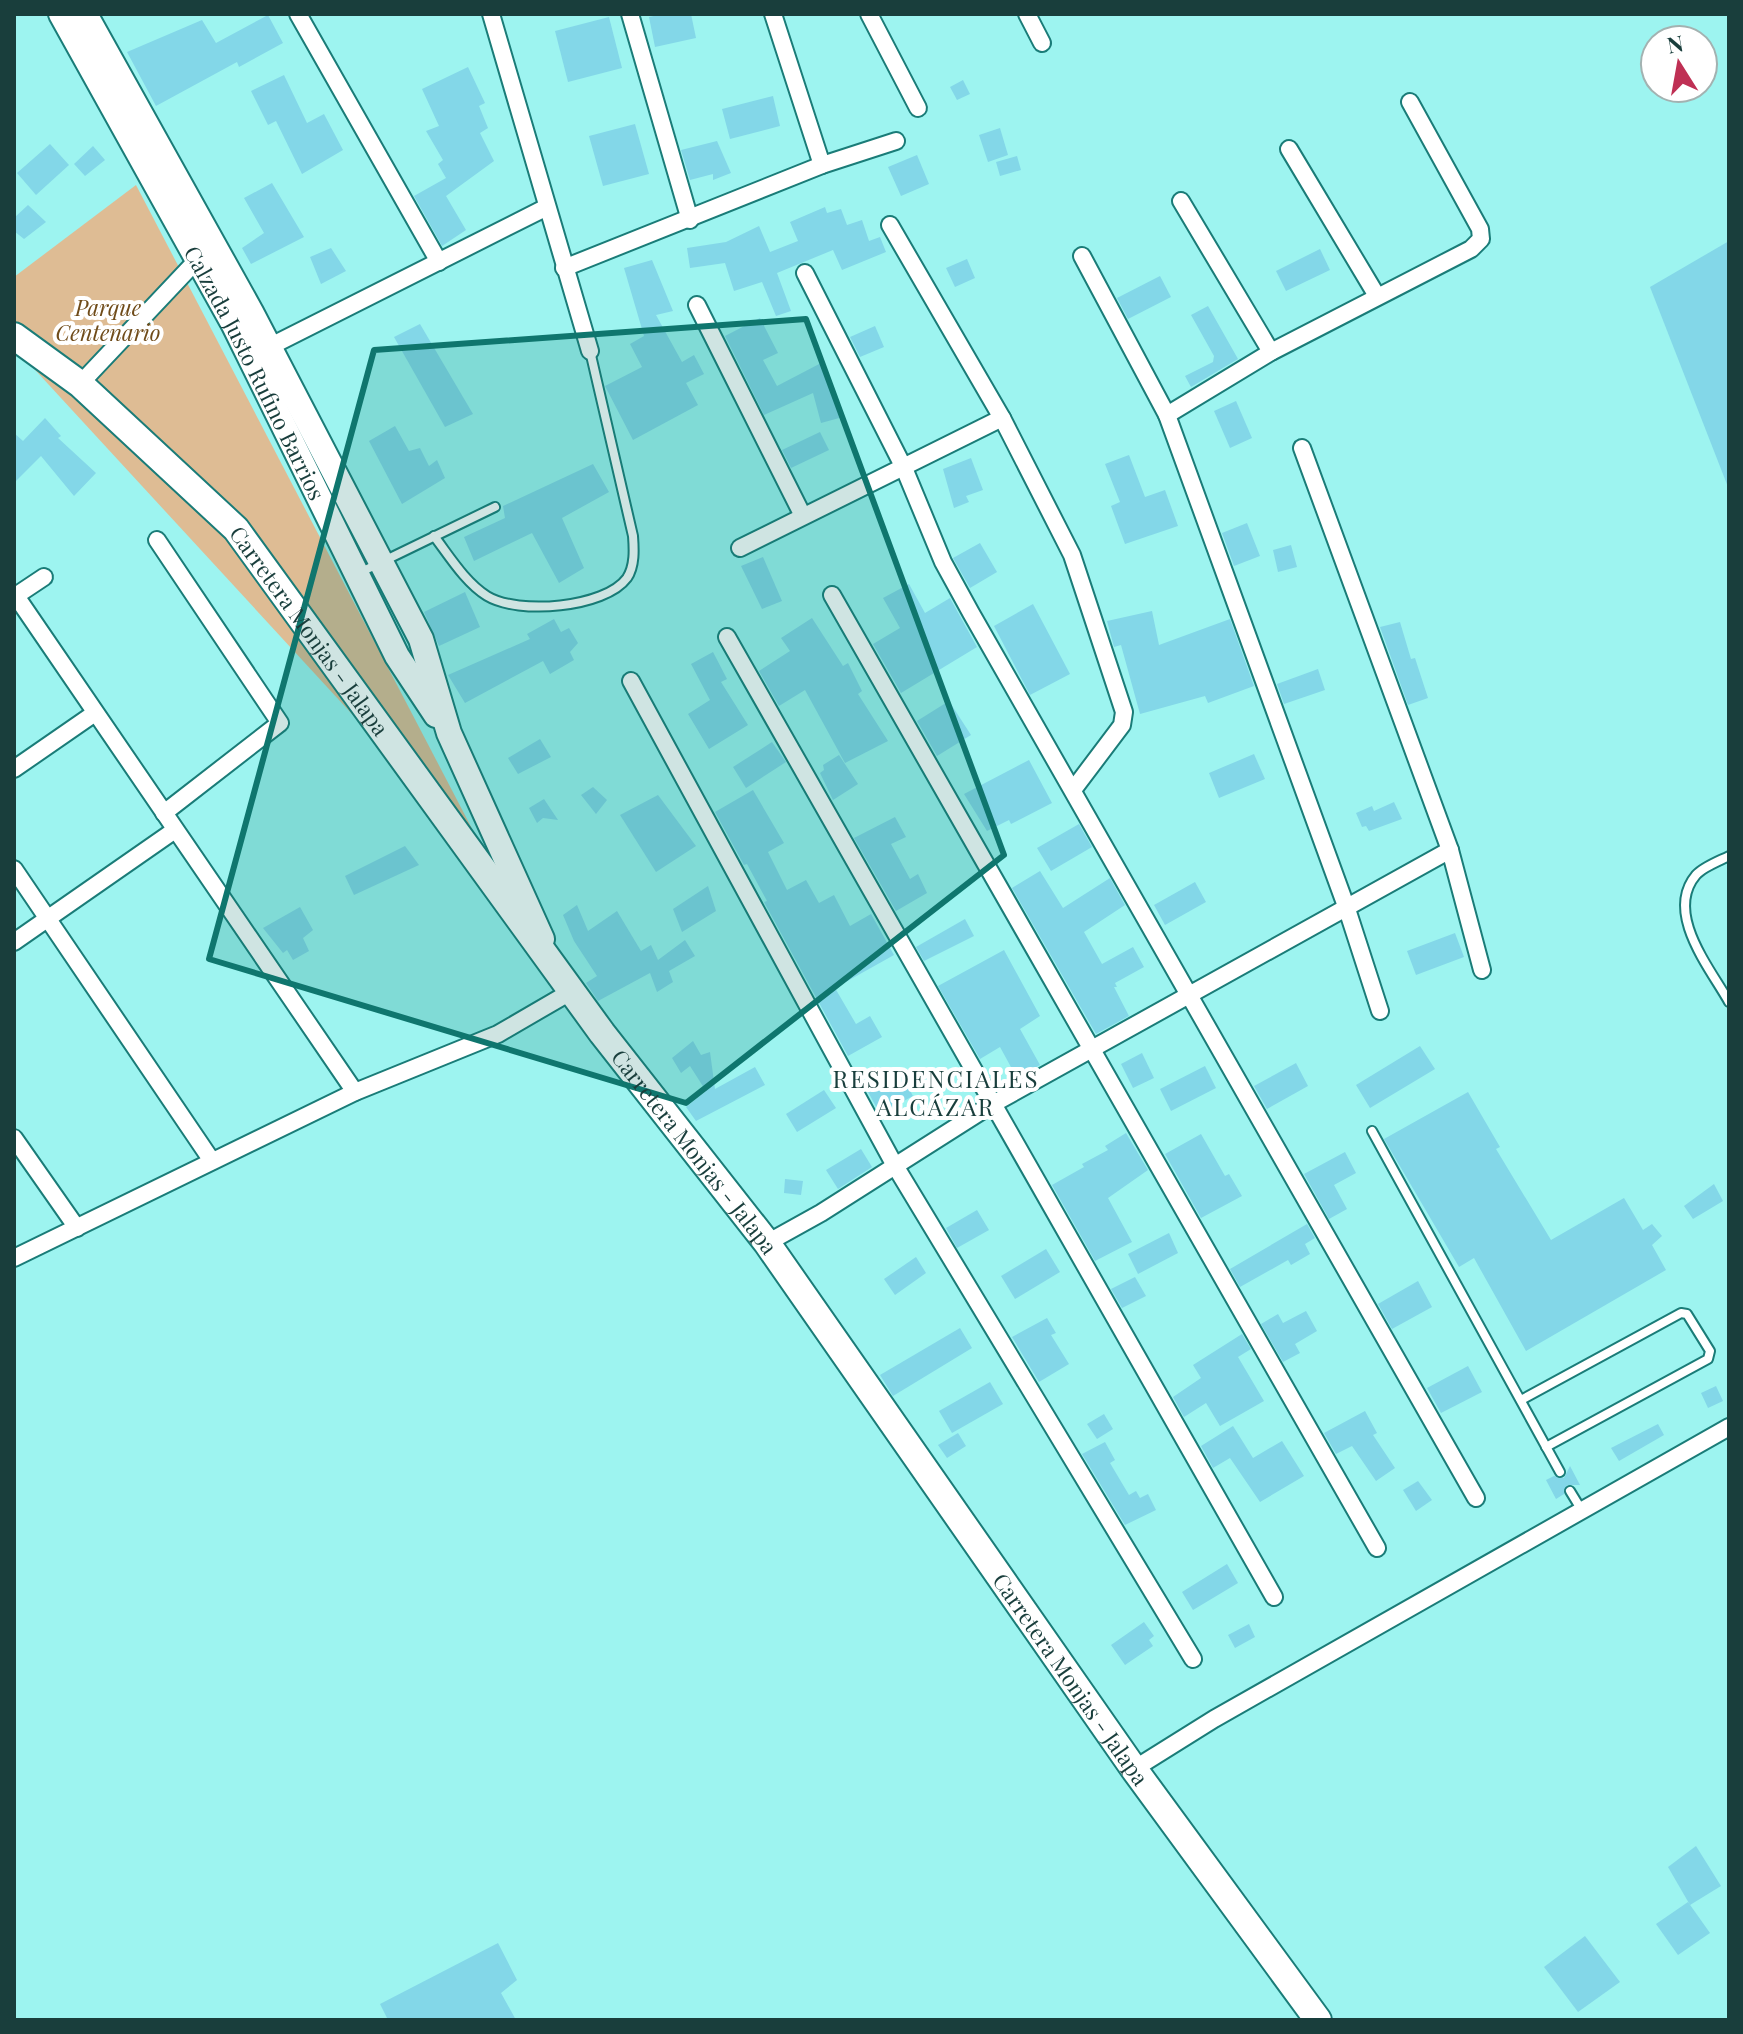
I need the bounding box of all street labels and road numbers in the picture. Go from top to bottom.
street label: Calzada Justo Rufino Barrios [178,240,333,505]
street label: Carretera Monjas - Jalapa [223,519,396,742]
street label: Carretera Monjas - Jalapa [605,1043,785,1260]
street label: Carretera Monjas - Jalapa [987,1567,1156,1791]

